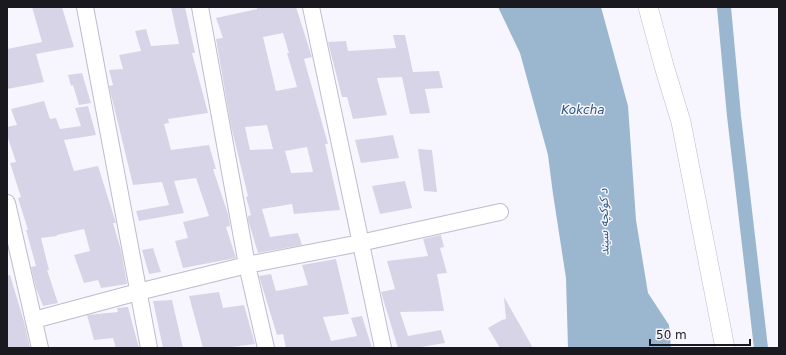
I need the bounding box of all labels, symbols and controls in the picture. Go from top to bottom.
water label: Kokcha [561,103,605,117]
water label: د کوکچه سیند [596,188,613,255]
scale bar [650,321,750,347]
text: 50 m [656,328,687,342]

